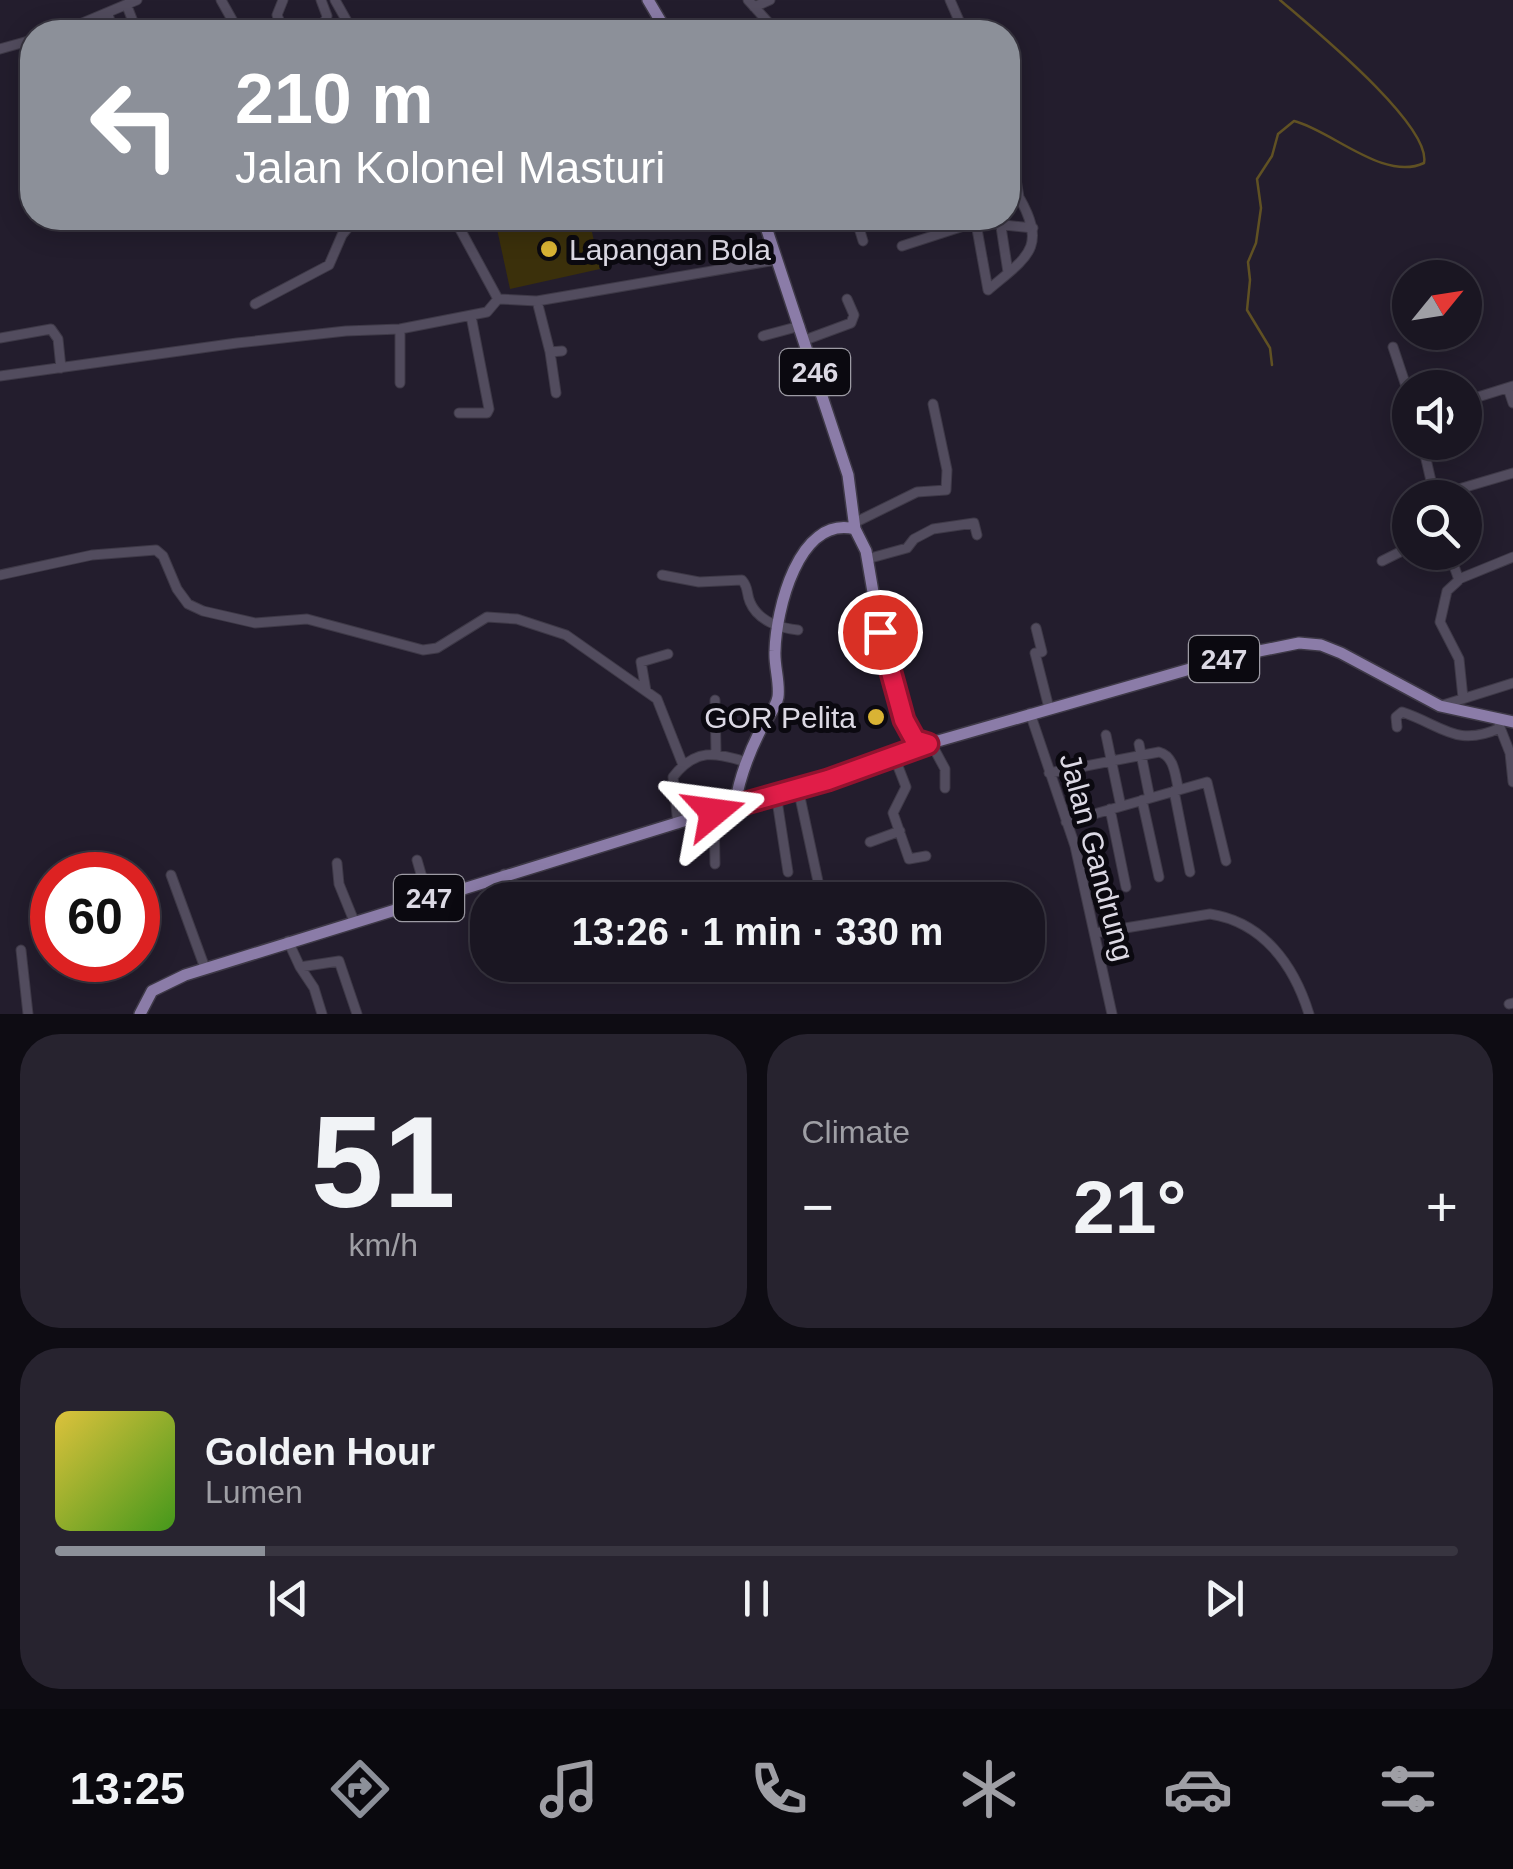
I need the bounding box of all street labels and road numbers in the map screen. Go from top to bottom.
road number: 246 [780,349,850,395]
road number: 247 [1189,636,1259,682]
street label: Jalan Gandrung [1053,750,1141,964]
road number: 247 [394,875,464,921]

